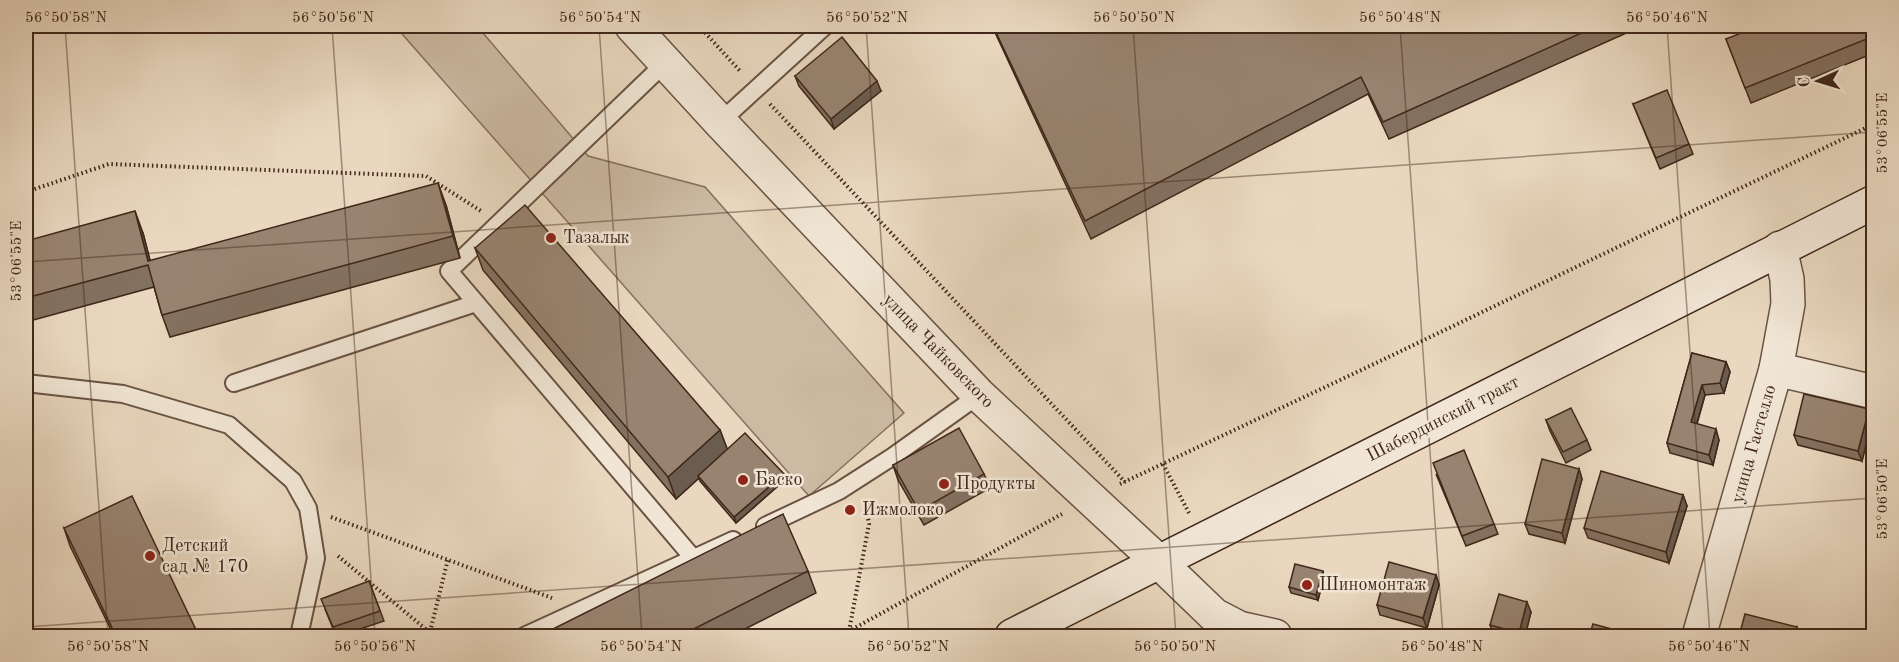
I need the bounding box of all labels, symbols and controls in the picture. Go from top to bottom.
text: 56°50'58"N [25,11,107,26]
text: 56°50'56"N [292,11,374,26]
text: 56°50'54"N [559,11,641,26]
text: 56°50'52"N [826,11,908,26]
text: 56°50'50"N [1093,11,1175,26]
text: 56°50'48"N [1359,11,1441,26]
text: 56°50'46"N [1626,11,1708,26]
north arrow [1788,51,1848,111]
text: С [1797,76,1813,88]
text: 53°06'55"E [1876,93,1891,173]
text: 53°06'55"E [10,221,25,301]
place label: Тазалык [563,229,630,247]
marker: Тазалык [544,231,558,245]
street label: улица Чайковского [879,290,997,412]
street label: Шабердинский тракт [1364,373,1522,465]
street label: улица Гастелло [1728,383,1780,505]
text: 53°06'50"E [1876,459,1891,539]
place label: Баско [755,471,803,489]
marker: Баско [736,473,750,487]
place label: Продукты [956,475,1036,493]
marker: Продукты [937,477,951,491]
place label: Ижмолоко [862,501,944,519]
marker: Ижмолоко [843,503,857,517]
place label: Детский сад № 170 [162,537,248,576]
marker: Детский сад № 170 [143,549,157,563]
place label: Шиномонтаж [1319,576,1427,594]
marker: Шиномонтаж [1300,578,1314,592]
text: 56°50'58"N [67,640,149,655]
text: 56°50'56"N [334,640,416,655]
text: 56°50'54"N [600,640,682,655]
text: 56°50'52"N [867,640,949,655]
text: 56°50'50"N [1134,640,1216,655]
text: 56°50'48"N [1401,640,1483,655]
text: 56°50'46"N [1668,640,1750,655]

